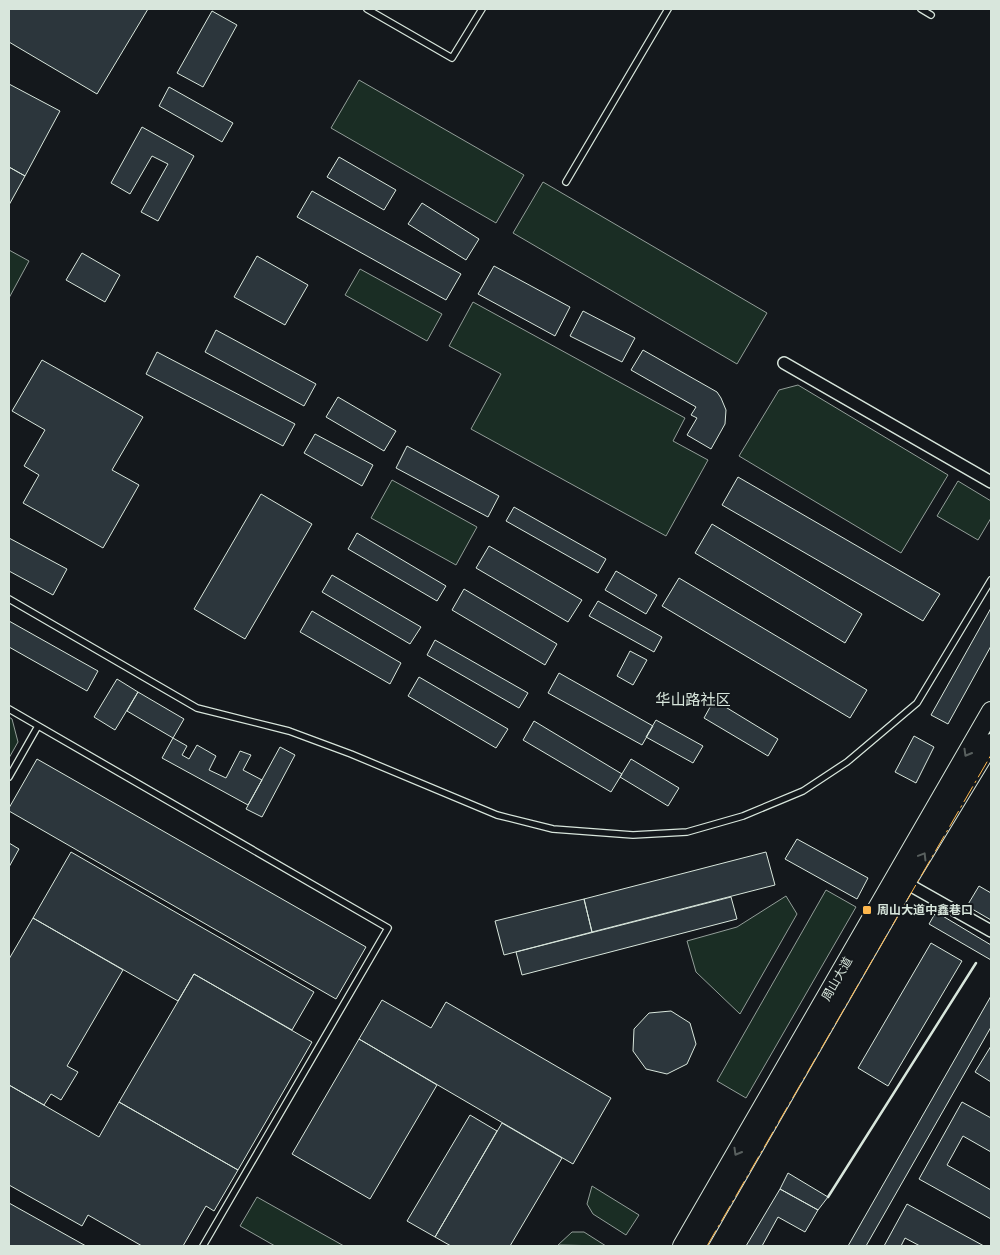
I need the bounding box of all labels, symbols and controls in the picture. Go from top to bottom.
district label: 华山路社区 [655,691,731,708]
one-way arrow [963,748,973,757]
one-way arrow [916,852,926,861]
place label: 周山大道中鑫巷口 [877,903,973,917]
marker: 周山大道中鑫巷口 [861,904,873,916]
street label: 周山大道 [819,955,855,1003]
one-way arrow [733,1146,743,1155]

